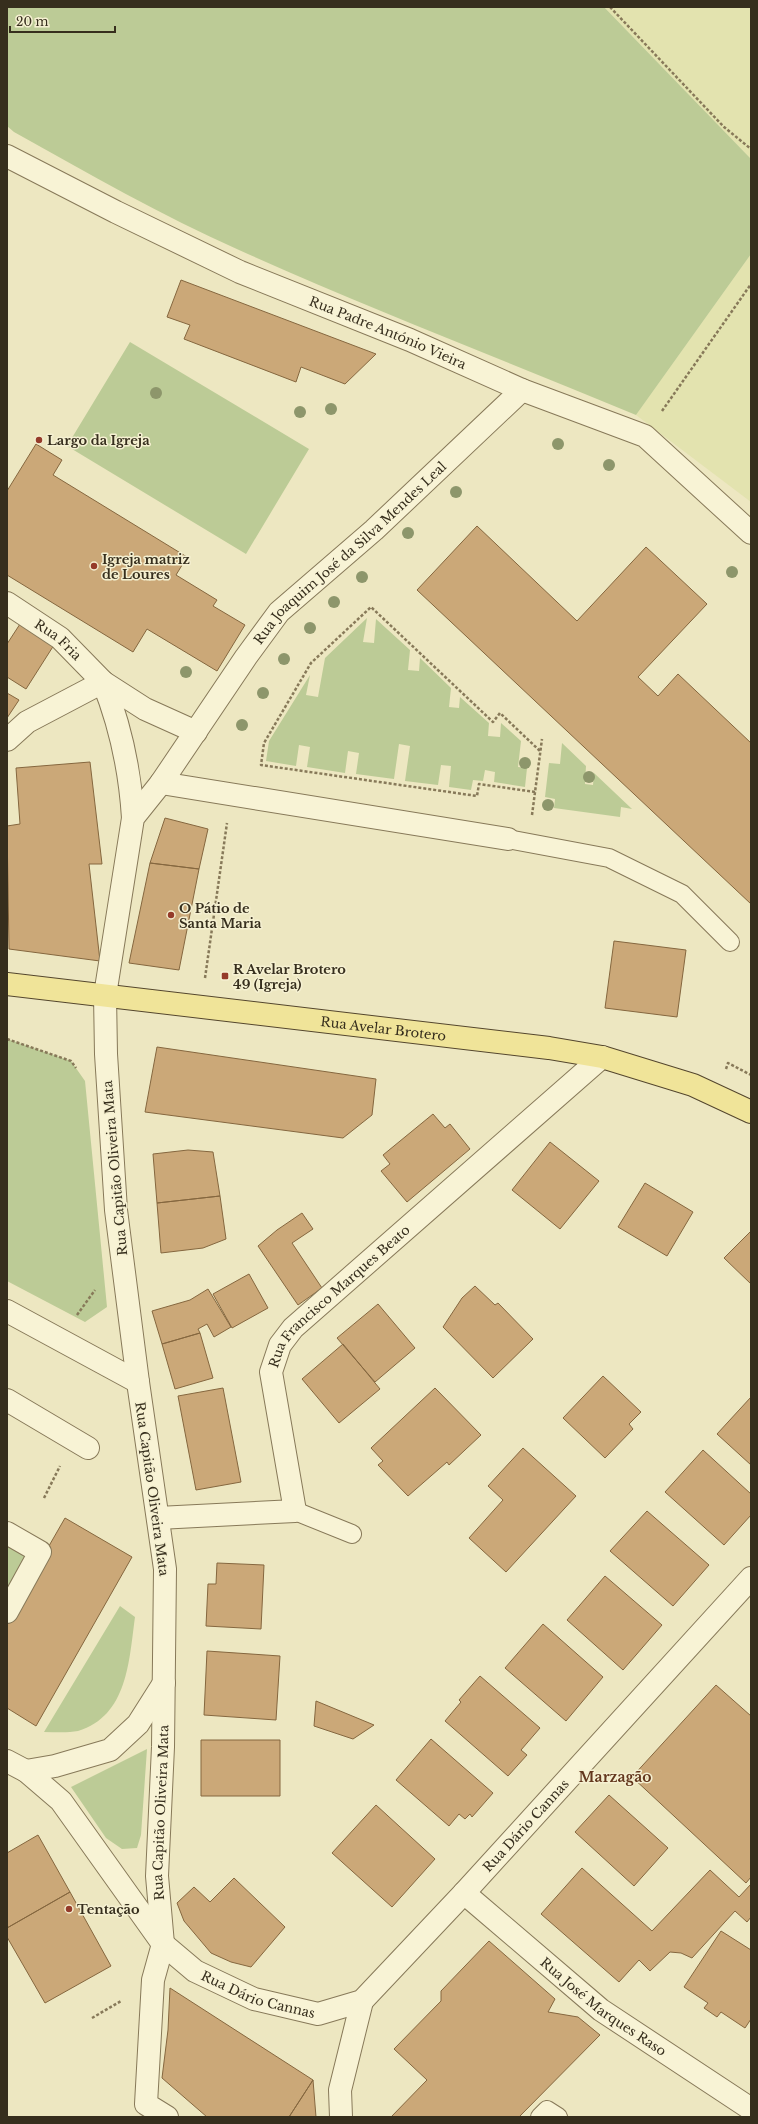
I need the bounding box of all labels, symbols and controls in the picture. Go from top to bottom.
scale bar [10,8,115,34]
text: 20 m [16,14,48,29]
street label: Rua Padre António Vieira [307,292,470,373]
place label: Largo da Igreja [47,432,150,449]
marker: Largo da Igreja [34,435,44,445]
street label: Rua Joaquim José da Silva Mendes Leal [250,458,450,648]
place label: Igreja matriz de Loures [102,551,190,583]
marker: Igreja matriz de Loures [89,561,99,571]
street label: Rua Fria [31,615,86,664]
place label: O Pátio de Santa Maria [179,900,262,932]
marker: O Pátio de Santa Maria [166,910,176,920]
place label: R Avelar Brotero 49 (Igreja) [233,961,346,993]
marker: R Avelar Brotero 49 (Igreja) [220,971,230,981]
street label: Rua Avelar Brotero [320,1013,447,1044]
street label: Rua Capitão Oliveira Mata [99,1079,131,1256]
street label: Rua Francisco Marques Beato [265,1221,413,1370]
street label: Rua Capitão Oliveira Mata [131,1401,173,1578]
street label: Rua Capitão Oliveira Mata [148,1724,172,1901]
district label: Marzagão [579,1768,651,1786]
street label: Rua Dário Cannas [479,1775,572,1875]
place label: Tentação [77,1901,140,1918]
marker: Tentação [64,1904,74,1914]
street label: Rua José Marques Raso [537,1953,670,2059]
street label: Rua Dário Cannas [199,1967,317,2022]

